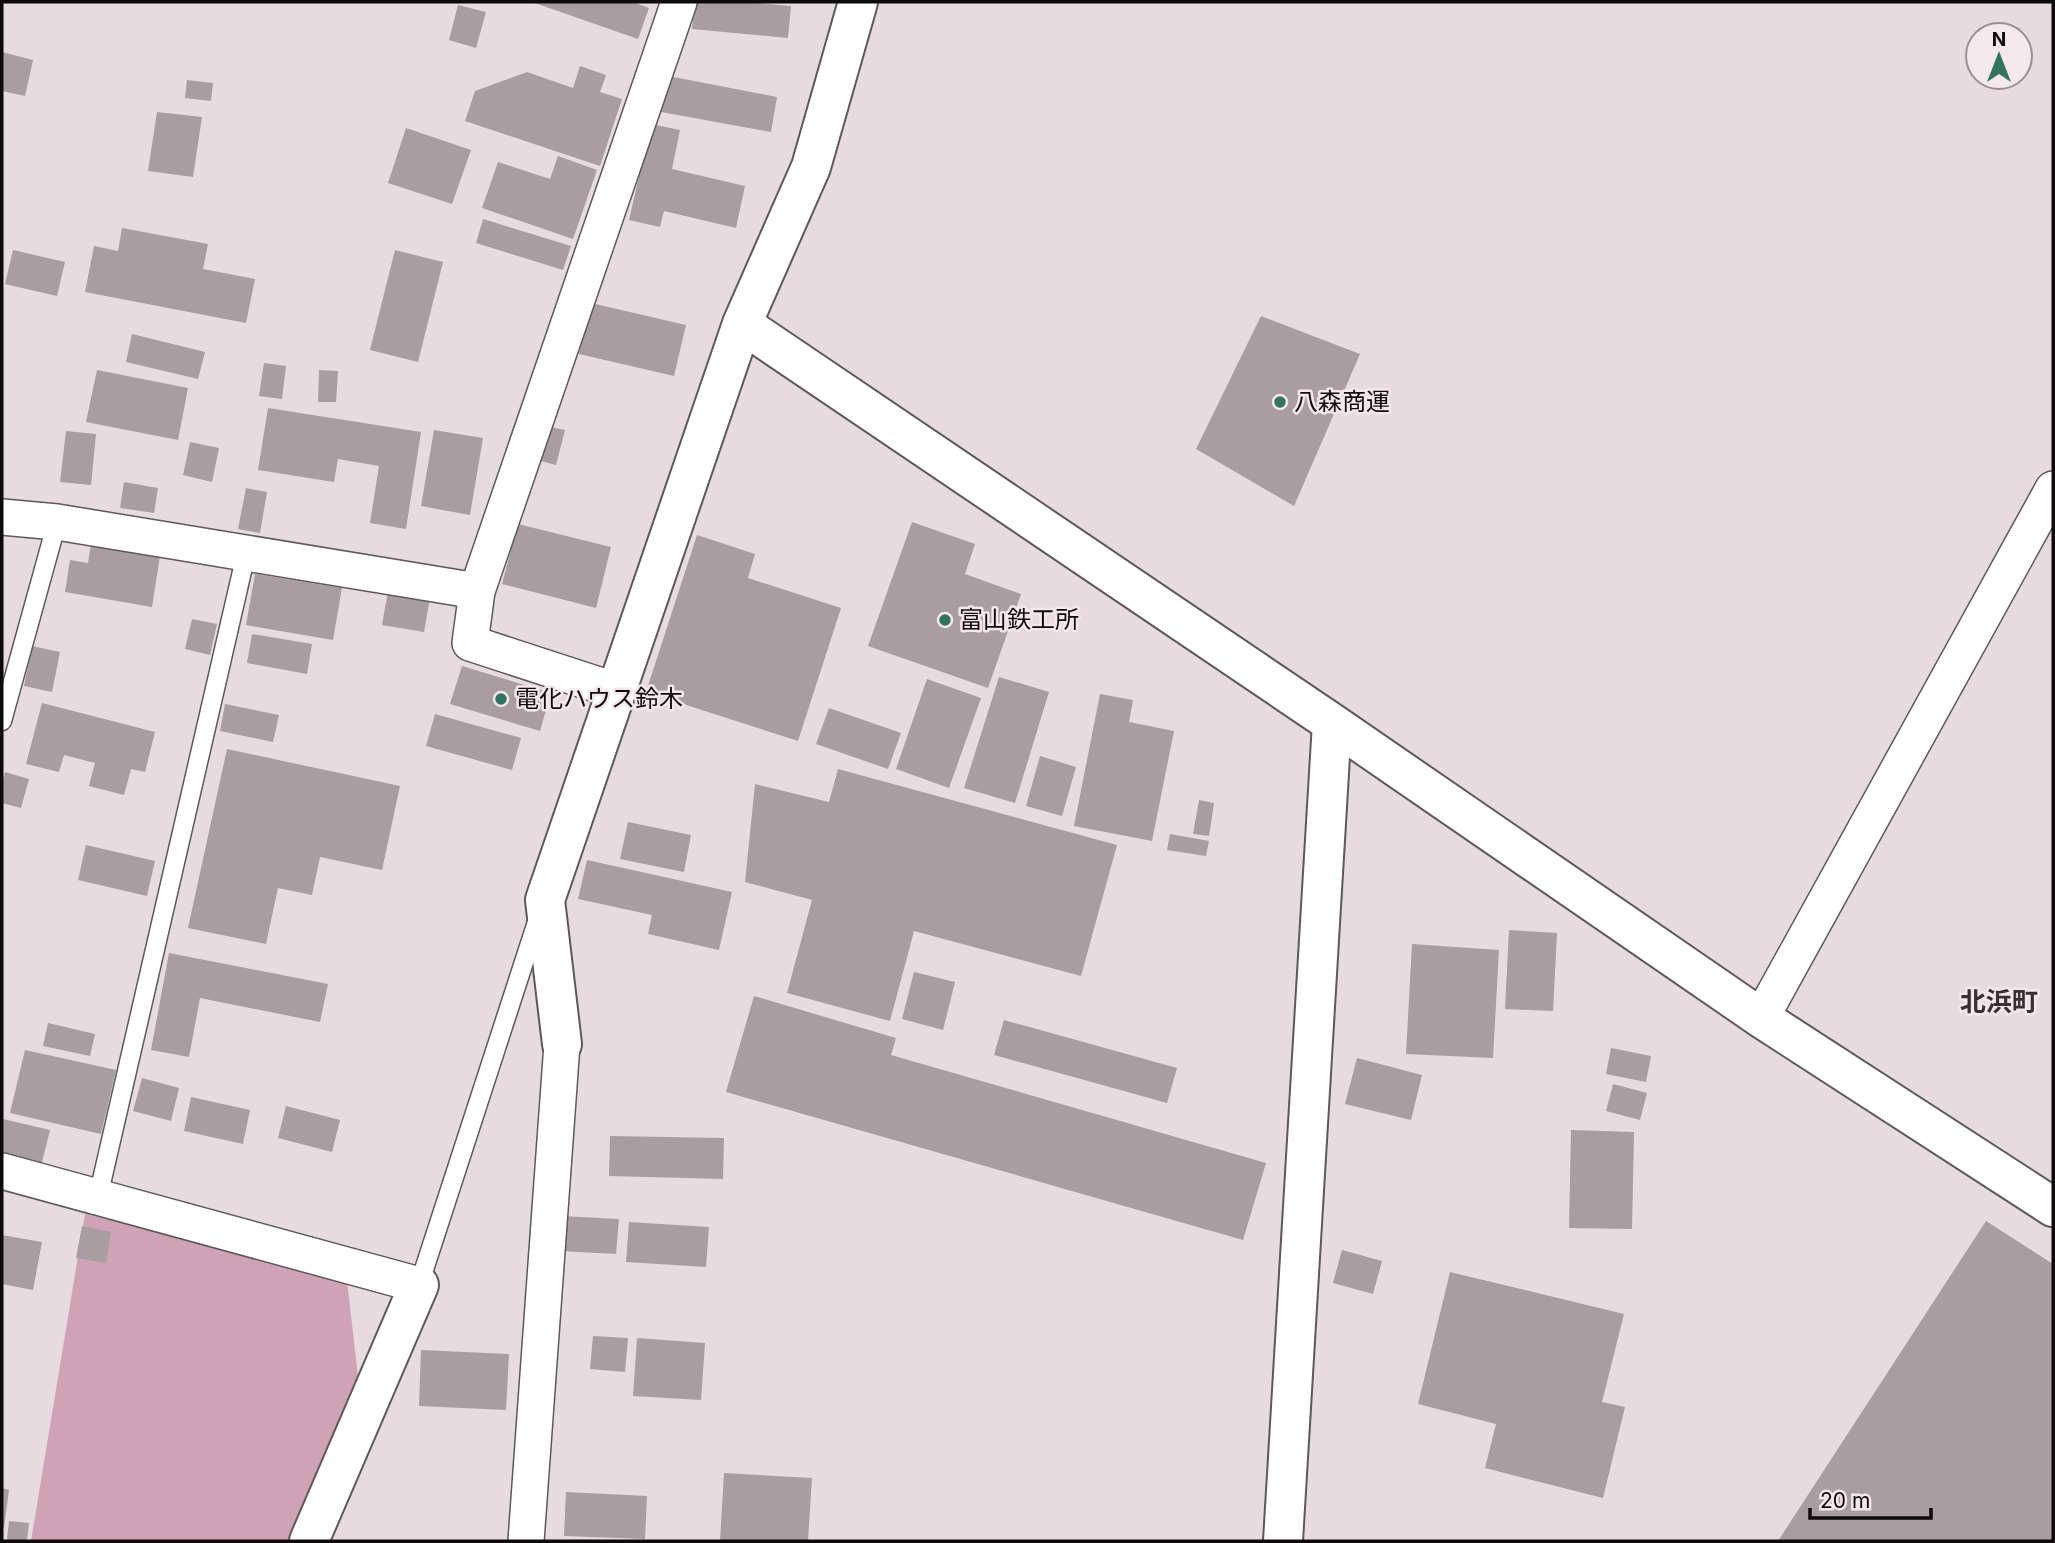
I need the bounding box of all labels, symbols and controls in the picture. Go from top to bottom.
north arrow [1964,21,2034,91]
text: N [1992,28,2006,51]
place label: 八森商運 [1294,387,1390,416]
marker: 八森商運 [1272,394,1288,410]
place label: 富山鉄工所 [959,605,1079,634]
marker: 富山鉄工所 [937,612,953,628]
place label: 電化ハウス鈴木 [515,684,683,713]
marker: 電化ハウス鈴木 [493,691,509,707]
district label: 北浜町 [1960,986,2038,1017]
scale bar [1810,1476,1931,1520]
text: 20 m [1820,1488,1870,1513]

